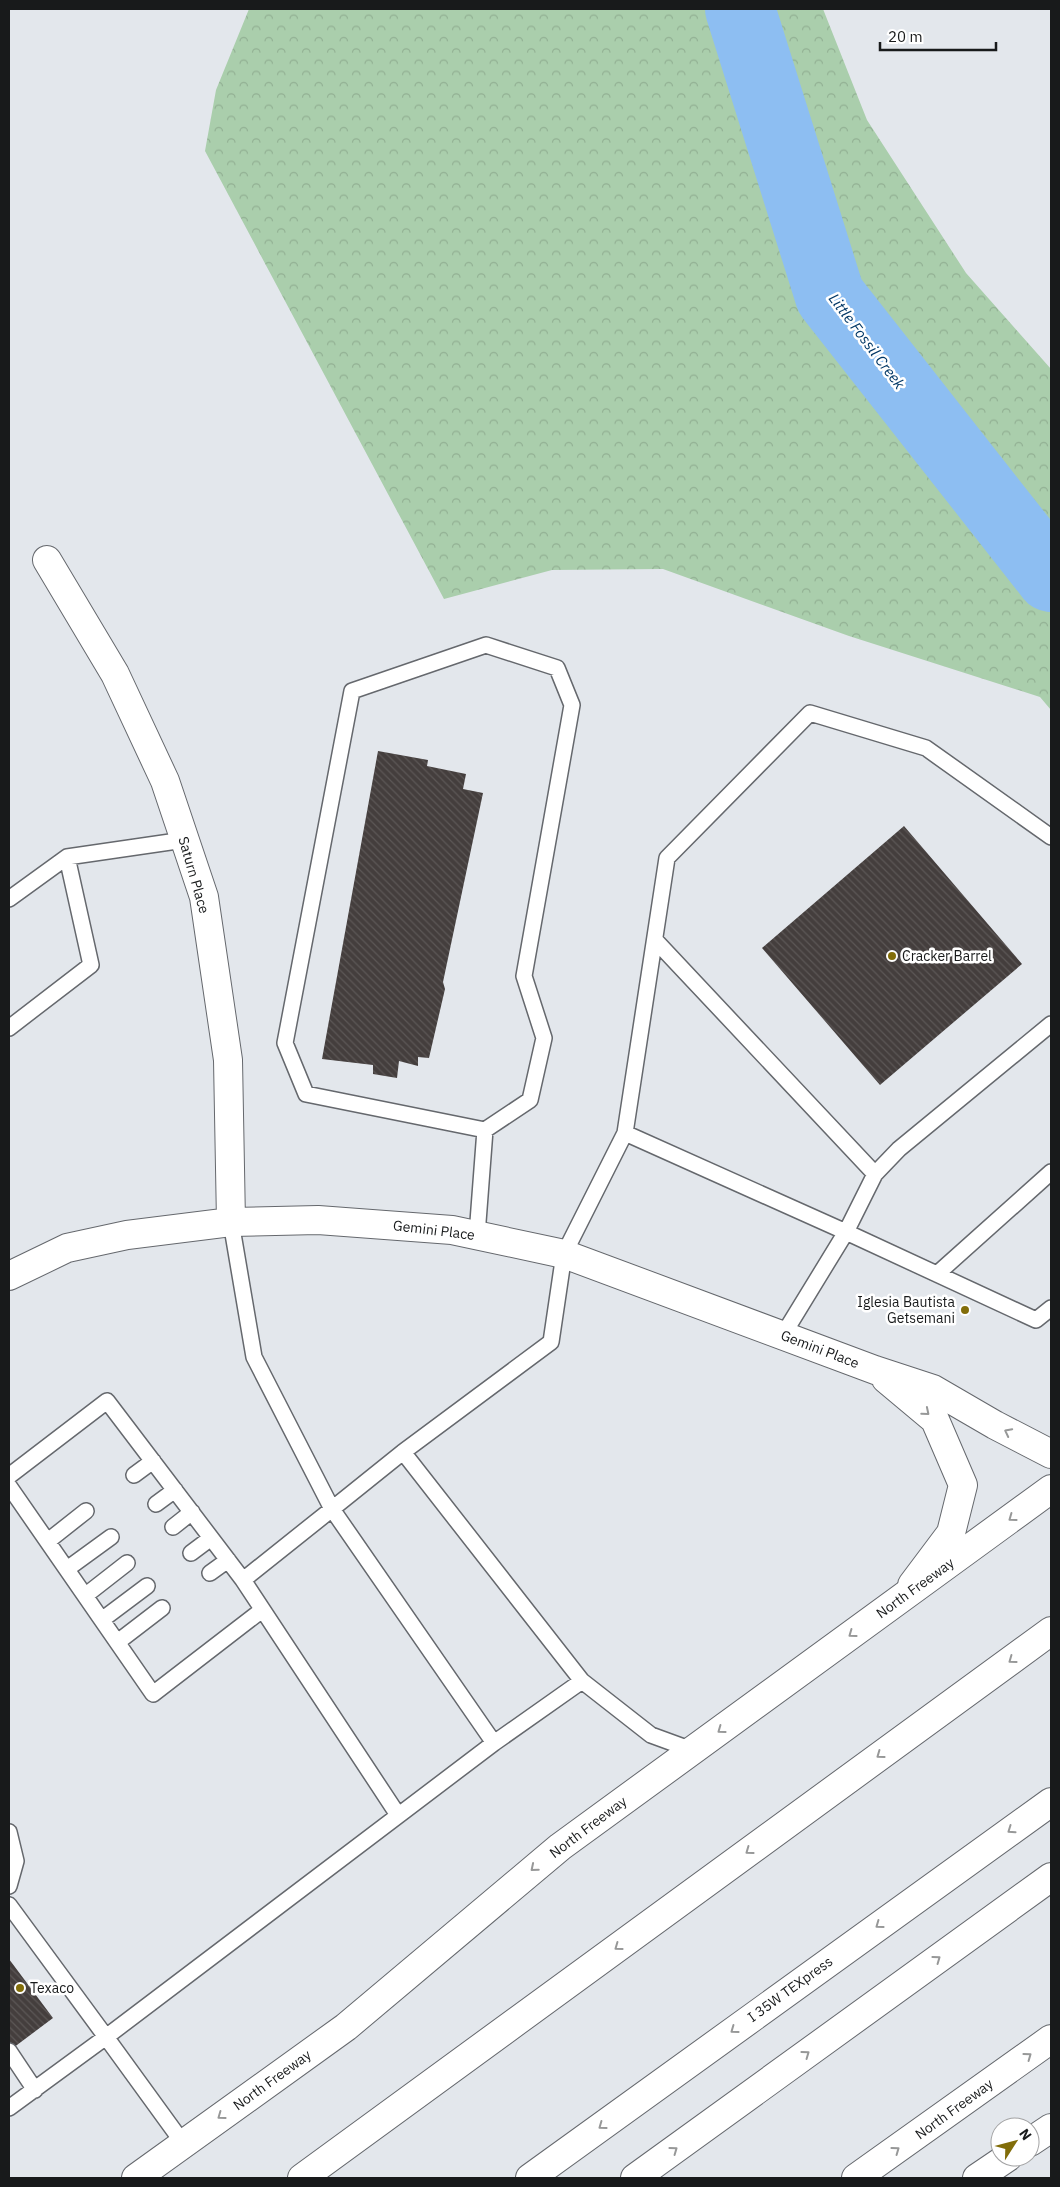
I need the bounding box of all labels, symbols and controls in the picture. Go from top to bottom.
scale bar [880,20,996,52]
text: 20 m [888,27,923,46]
water label: Little Fossil Creek [825,289,909,393]
street label: Saturn Place [174,834,214,916]
place label: Cracker Barrel [902,947,992,965]
marker: Cracker Barrel [886,950,898,962]
street label: Gemini Place [392,1216,476,1244]
place label: Iglesia Bautista Getsemani [857,1293,956,1327]
marker: Iglesia Bautista Getsemani [959,1304,971,1316]
street label: Gemini Place [778,1326,862,1372]
one-way arrow [920,1407,929,1415]
one-way arrow [1004,1428,1013,1438]
one-way arrow [1009,1512,1018,1520]
street label: North Freeway [872,1554,958,1622]
one-way arrow [848,1628,858,1637]
one-way arrow [1008,1654,1018,1663]
one-way arrow [718,1724,727,1732]
one-way arrow [876,1749,886,1758]
street label: North Freeway [546,1792,630,1862]
one-way arrow [1008,1824,1017,1833]
one-way arrow [745,1845,755,1854]
one-way arrow [531,1863,540,1872]
one-way arrow [876,1919,885,1927]
one-way arrow [614,1941,624,1950]
street label: I 35W TEXpress [744,1952,836,2026]
one-way arrow [931,1956,940,1964]
place label: Texaco [30,1979,74,1997]
marker: Texaco [14,1982,26,1994]
one-way arrow [730,2024,740,2033]
street label: North Freeway [229,2046,315,2114]
one-way arrow [800,2051,810,2060]
one-way arrow [1022,2053,1032,2062]
street label: North Freeway [911,2075,997,2143]
one-way arrow [217,2110,227,2119]
north arrow [990,2117,1040,2167]
one-way arrow [599,2120,608,2128]
text: N [1015,2125,1036,2144]
one-way arrow [668,2147,677,2155]
one-way arrow [890,2147,899,2156]

